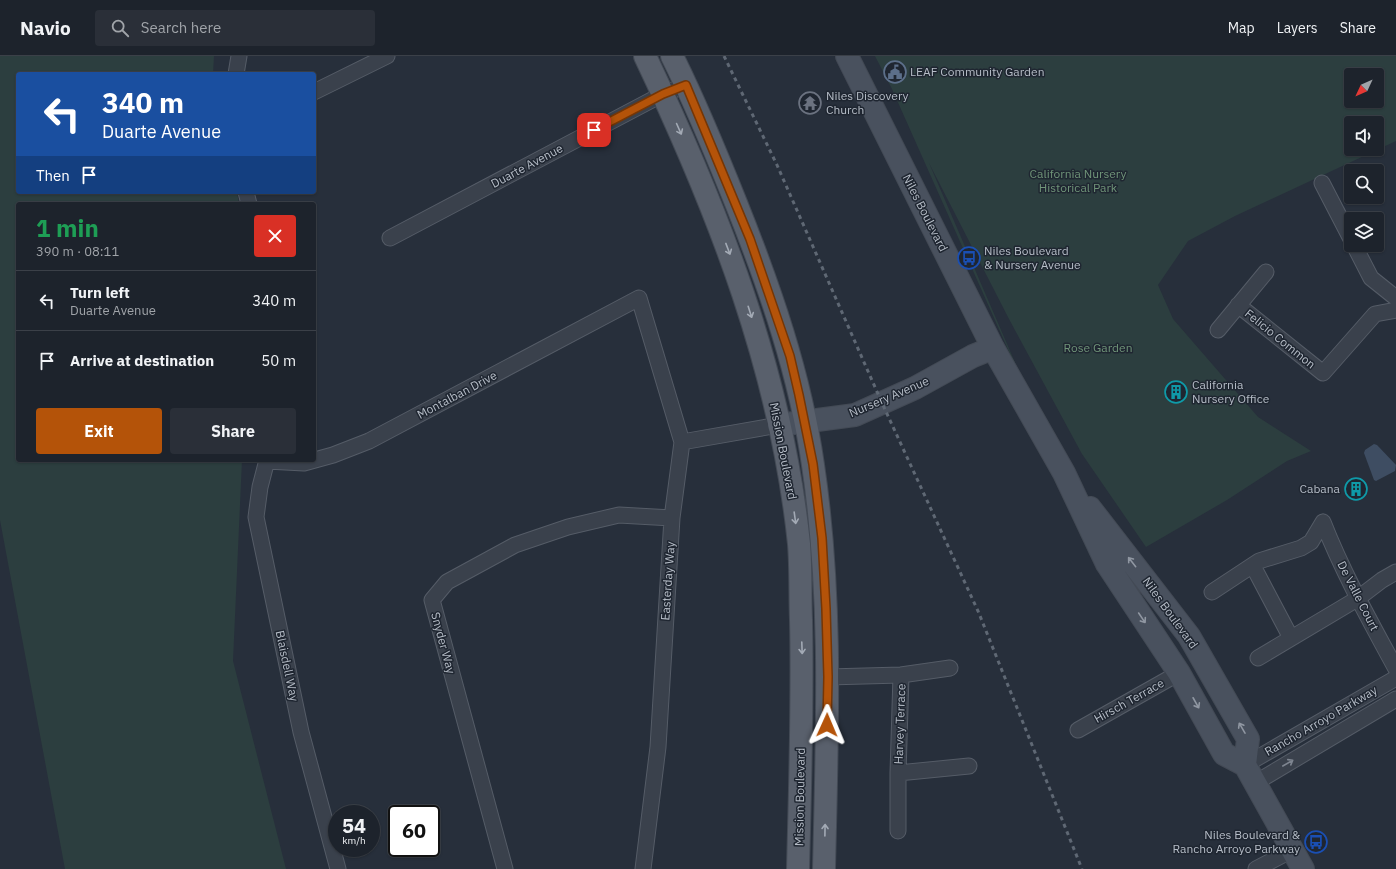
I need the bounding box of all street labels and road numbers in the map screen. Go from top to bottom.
street label: Duarte Avenue [488,140,566,191]
street label: Niles Boulevard [900,172,951,254]
street label: Felicio Common [1242,306,1319,372]
street label: Montalban Drive [414,367,500,422]
street label: Nursery Avenue [846,373,931,420]
street label: Mission Boulevard [767,401,800,501]
street label: Easterday Way [657,541,678,621]
street label: De Valle Court [1334,558,1382,633]
street label: Niles Boulevard [1139,574,1201,651]
street label: Snyder Way [428,610,459,675]
street label: Blaisdell Way [273,629,302,703]
street label: Hirsch Terrace [1091,675,1167,726]
street label: Rancho Arroyo Parkway [1262,682,1380,759]
street label: Harvey Terrace [891,683,908,765]
street label: Mission Boulevard [791,748,808,846]

